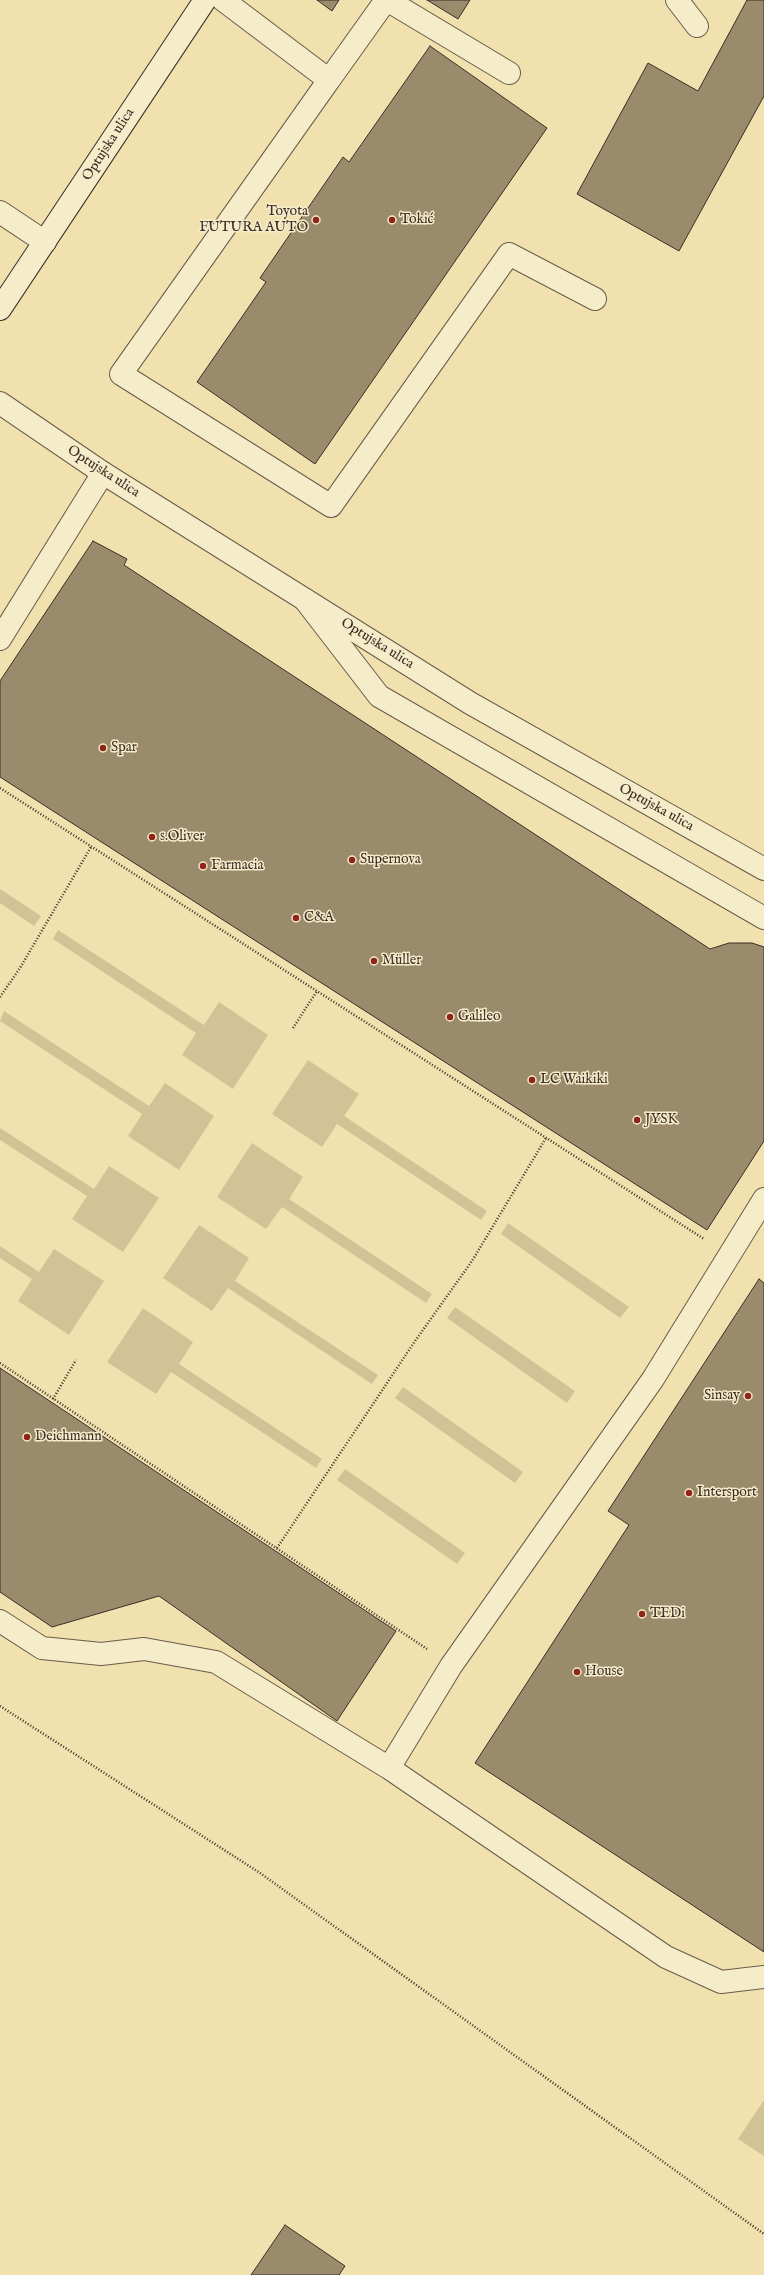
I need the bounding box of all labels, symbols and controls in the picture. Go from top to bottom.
street label: Optujska ulica [79,106,139,184]
place label: Toyota FUTURA AUTO [199,204,308,236]
place label: Tokić [400,212,434,228]
marker: Toyota FUTURA AUTO [311,215,321,225]
marker: Tokić [387,215,397,225]
street label: Optujska ulica [64,442,142,502]
street label: Optujska ulica [337,615,417,673]
place label: Spar [111,740,137,756]
marker: Spar [98,743,108,753]
street label: Optujska ulica [616,781,696,835]
place label: s.Oliver [160,829,204,845]
marker: s.Oliver [147,832,157,842]
place label: Supernova [360,852,421,868]
marker: Supernova [347,855,357,865]
place label: Farmacia [211,858,264,874]
marker: Farmacia [198,861,208,871]
place label: C&A [304,910,334,926]
marker: C&A [291,913,301,923]
place label: Müller [382,953,421,969]
marker: Müller [369,956,379,966]
place label: Galileo [458,1009,500,1025]
marker: Galileo [445,1012,455,1022]
place label: LC Waikiki [540,1072,608,1088]
marker: LC Waikiki [527,1075,537,1085]
place label: JYSK [645,1112,678,1128]
marker: JYSK [632,1115,642,1125]
place label: Sinsay [704,1388,740,1404]
marker: Sinsay [743,1391,753,1401]
place label: Deichmann [35,1429,102,1445]
marker: Deichmann [22,1432,32,1442]
place label: Intersport [697,1485,757,1501]
marker: Intersport [684,1488,694,1498]
place label: TEDi [650,1606,685,1622]
marker: TEDi [637,1609,647,1619]
place label: House [585,1664,623,1680]
marker: House [572,1667,582,1677]

